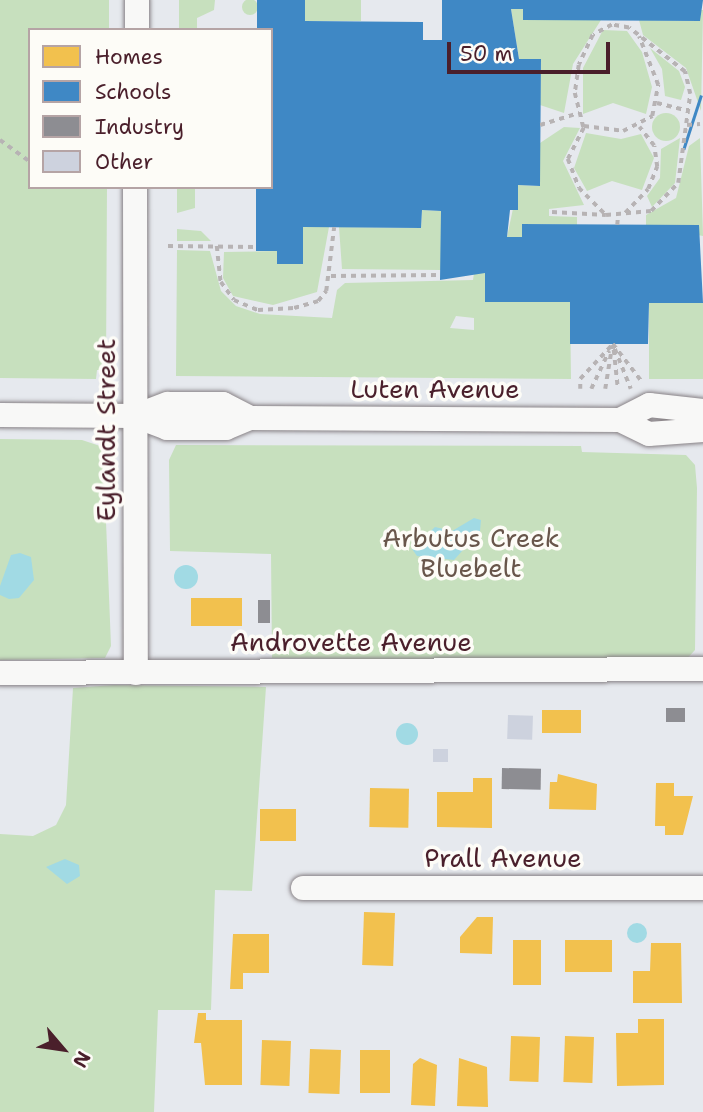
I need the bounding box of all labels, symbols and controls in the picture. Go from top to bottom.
legend [28,28,273,189]
scale bar [451,28,614,72]
text: 50 m [460,40,513,68]
text: Homes [95,43,163,71]
text: Schools [95,78,171,106]
text: Industry [95,113,184,141]
text: Other [95,148,153,176]
street label: Eylandt Street [90,339,122,521]
street label: Luten Avenue [350,373,520,405]
park label: Arbutus Creek Bluebelt [382,522,560,584]
street label: Androvette Avenue [230,626,472,658]
street label: Prall Avenue [424,842,582,874]
north arrow [28,1014,98,1084]
text: N [67,1047,96,1072]

